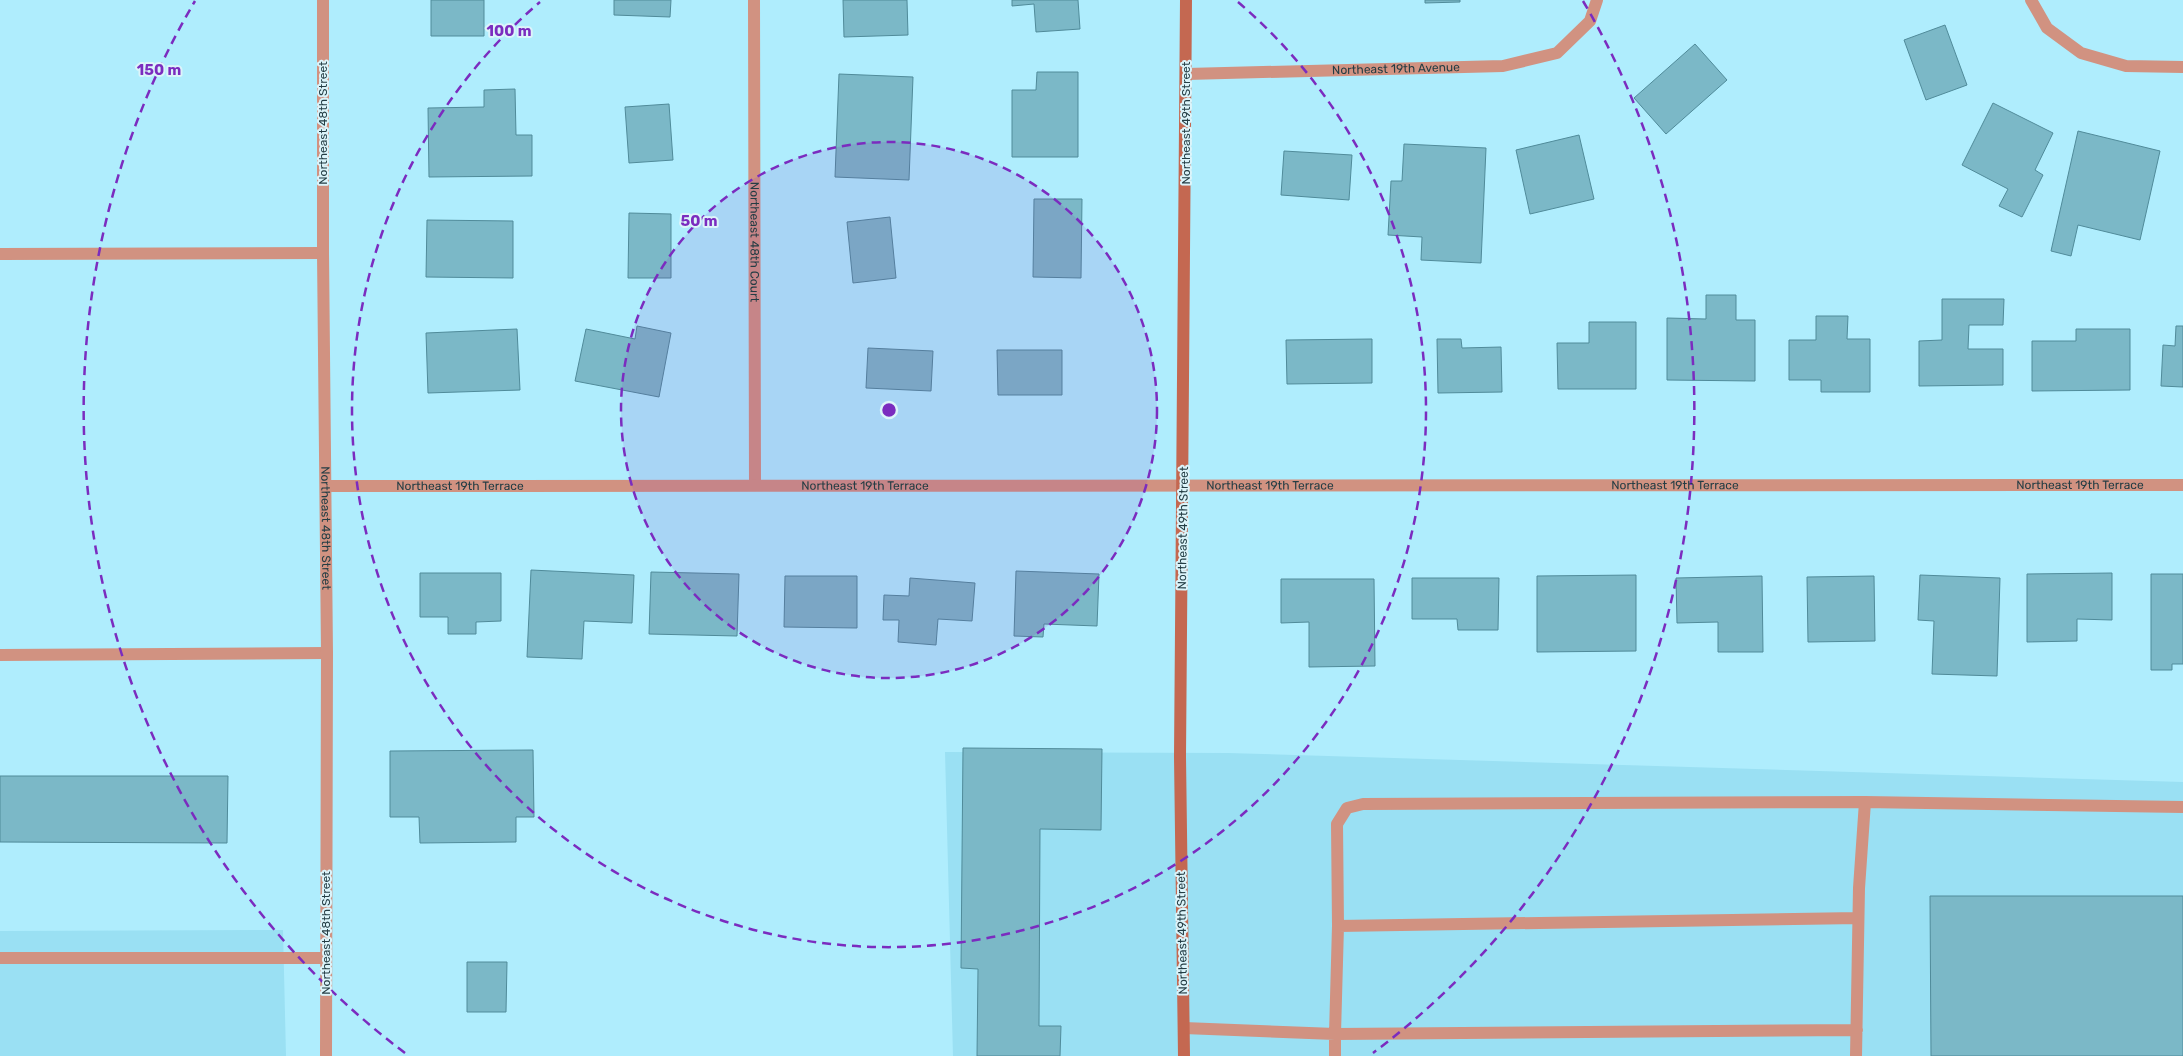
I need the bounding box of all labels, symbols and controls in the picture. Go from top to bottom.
text: 100 m [487,22,531,40]
street label: Northeast 19th Avenue [1332,60,1460,77]
text: 150 m [137,61,181,79]
street label: Northeast 48th Street [316,61,330,185]
street label: Northeast 49th Street [1179,61,1193,184]
street label: Northeast 48th Court [747,182,762,303]
text: 50 m [681,212,717,230]
centre of rings [880,401,898,419]
street label: Northeast 48th Street [318,466,333,590]
street label: Northeast 49th Street [1175,466,1191,590]
street label: Northeast 19th Terrace [1206,478,1334,493]
street label: Northeast 19th Terrace [1611,478,1739,492]
street label: Northeast 19th Terrace [2016,478,2144,492]
street label: Northeast 19th Terrace [396,479,524,493]
street label: Northeast 19th Terrace [801,479,929,493]
street label: Northeast 48th Street [319,871,333,995]
street label: Northeast 49th Street [1174,871,1190,995]

